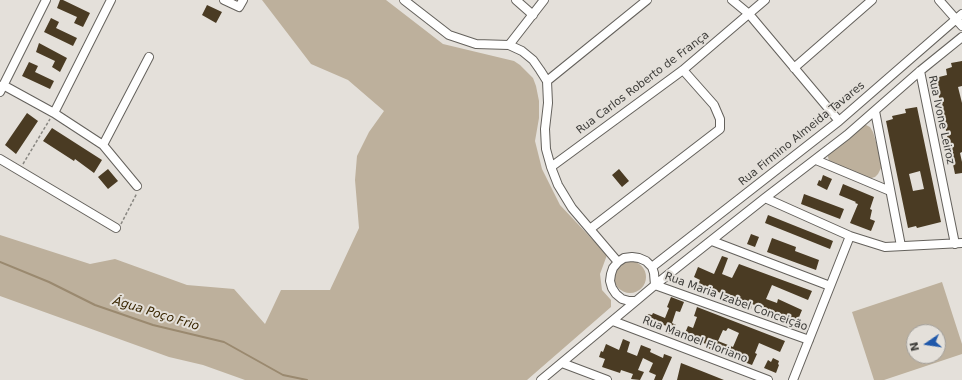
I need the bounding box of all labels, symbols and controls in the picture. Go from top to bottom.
street label: Rua Carlos Roberto de França [574,29,712,137]
street label: Rua Ivone Leiroz [925,74,957,166]
street label: Rua Firmino Almeida Tavares [736,79,868,189]
street label: Rua Maria Izabel Conceição [663,270,809,334]
water label: Água Poço Frio [111,294,201,334]
street label: Rua Manoel Floriano [640,314,750,366]
north arrow [906,324,946,364]
text: N [907,341,922,353]

